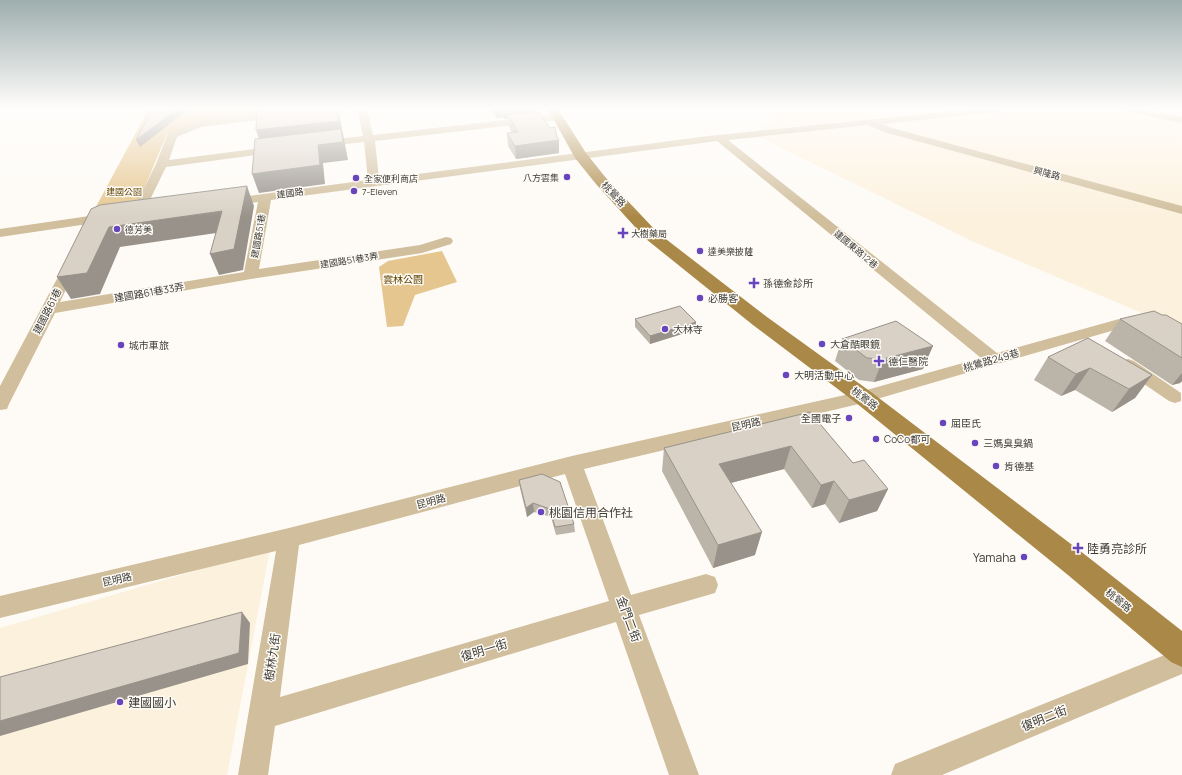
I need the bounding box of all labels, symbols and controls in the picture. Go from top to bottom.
street label: 興隆路 [1032,163,1062,183]
place label: 八方雲集 [523,171,559,184]
place label: 全家便利商店 [364,172,418,185]
marker: 八方雲集 [562,172,572,182]
marker: 全家便利商店 [351,173,361,183]
street label: 桃鶯路 [599,178,629,210]
park label: 建國公園 [106,185,142,198]
street label: 建國路 [276,185,304,201]
place label: 7-Eleven [362,185,397,198]
marker: 7-Eleven [349,186,359,196]
street label: 建國路51巷 [248,213,268,259]
place label: 德芳美 [125,223,152,236]
marker: 德芳美 [112,224,122,234]
place label: 大樹藥局 [631,227,667,240]
street label: 建國東路12巷 [831,227,881,271]
marker: 大樹藥局 [618,228,628,238]
place label: 達美樂披薩 [708,245,753,258]
marker: 達美樂披薩 [695,246,705,256]
street label: 建國路51巷3弄 [319,249,379,271]
park label: 雲林公園 [383,272,423,286]
place label: 孫德金診所 [763,276,813,290]
marker: 孫德金診所 [748,277,760,289]
street label: 建國路61巷33弄 [113,279,185,305]
street label: 建國路61巷 [29,286,65,336]
place label: 必勝客 [708,291,739,305]
marker: 必勝客 [695,293,705,303]
place label: 大林寺 [673,322,703,336]
marker: 大林寺 [660,324,670,334]
place label: 大倉酷眼鏡 [830,337,880,351]
place label: 城市車旅 [129,338,169,352]
marker: 大倉酷眼鏡 [817,339,827,349]
marker: 城市車旅 [116,340,126,350]
street label: 桃鶯路249巷 [961,345,1021,375]
place label: 德仁醫院 [888,354,928,368]
marker: 德仁醫院 [873,355,885,367]
place label: 大明活動中心 [794,368,854,382]
marker: 大明活動中心 [781,370,791,380]
street label: 桃鶯路 [849,383,881,413]
place label: 全國電子 [801,411,841,425]
marker: 全國電子 [844,413,854,423]
street label: 昆明路 [730,414,762,434]
place label: 屈臣氏 [951,416,981,430]
marker: 屈臣氏 [938,418,948,428]
place label: CoCo都可 [884,432,930,446]
marker: CoCo都可 [871,434,881,444]
place label: 三媽臭臭鍋 [983,436,1033,450]
marker: 三媽臭臭鍋 [970,438,980,448]
place label: 肯德基 [1004,459,1034,473]
marker: 肯德基 [991,461,1001,471]
street label: 昆明路 [415,490,447,512]
place label: 桃園信用合作社 [549,504,633,521]
marker: 桃園信用合作社 [536,507,546,517]
place label: 陸勇亮診所 [1087,540,1147,557]
marker: 陸勇亮診所 [1072,542,1084,554]
place label: Yamaha [973,549,1016,566]
marker: Yamaha [1019,552,1029,562]
street label: 昆明路 [101,569,133,589]
street label: 桃鶯路 [1103,585,1135,615]
street label: 金門二街 [613,594,645,644]
street label: 樹林九街 [260,632,284,682]
street label: 復明一街 [459,635,509,665]
place label: 建國國小 [128,694,176,711]
marker: 建國國小 [115,697,125,707]
street label: 復明二街 [1019,701,1069,735]

